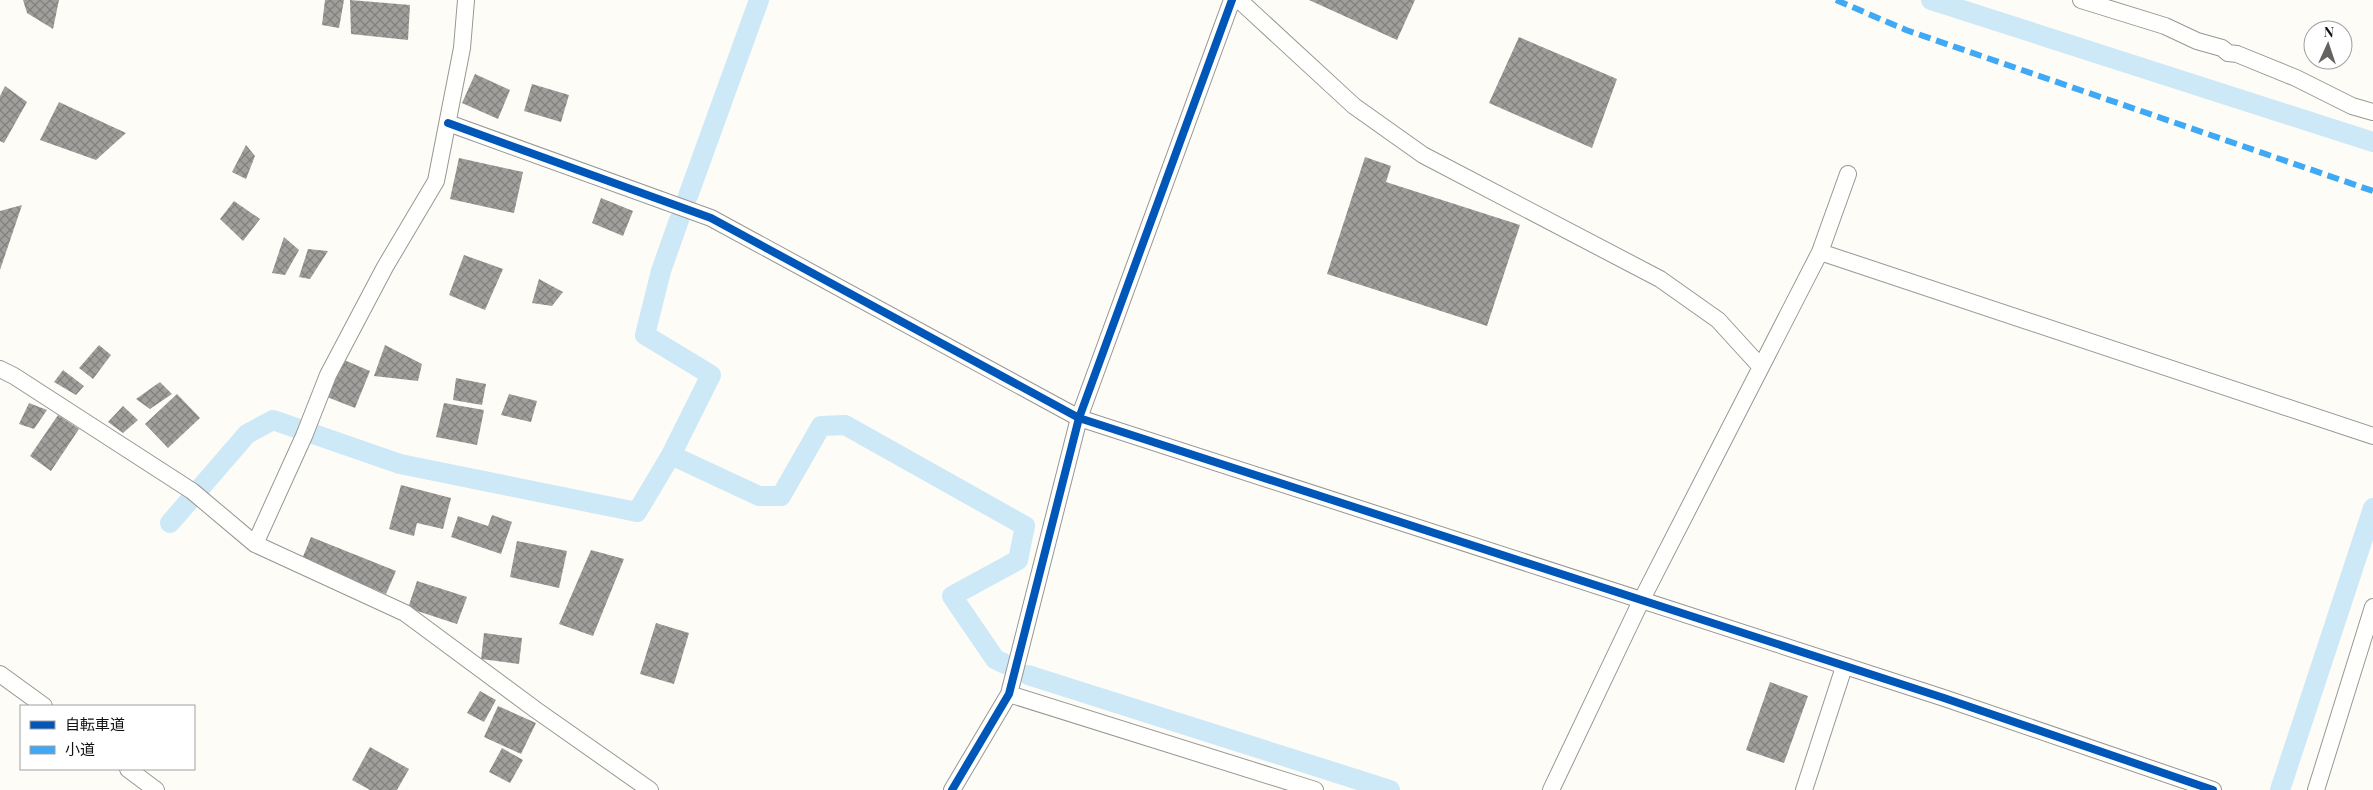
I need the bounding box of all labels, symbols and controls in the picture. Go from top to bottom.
north arrow [2303,20,2353,70]
text: N [2323,22,2334,41]
legend [20,705,195,770]
text: 自転車道 [65,714,125,734]
text: 小道 [65,739,95,759]

